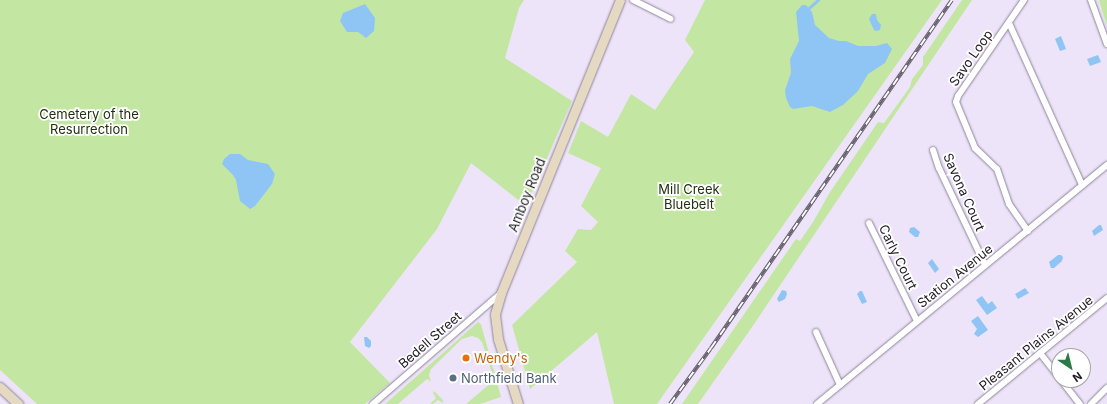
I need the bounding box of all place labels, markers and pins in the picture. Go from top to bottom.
place label: Wendy's [474,350,527,366]
marker: Wendy's [461,353,471,363]
place label: Northfield Bank [461,370,557,386]
marker: Northfield Bank [448,373,458,383]

